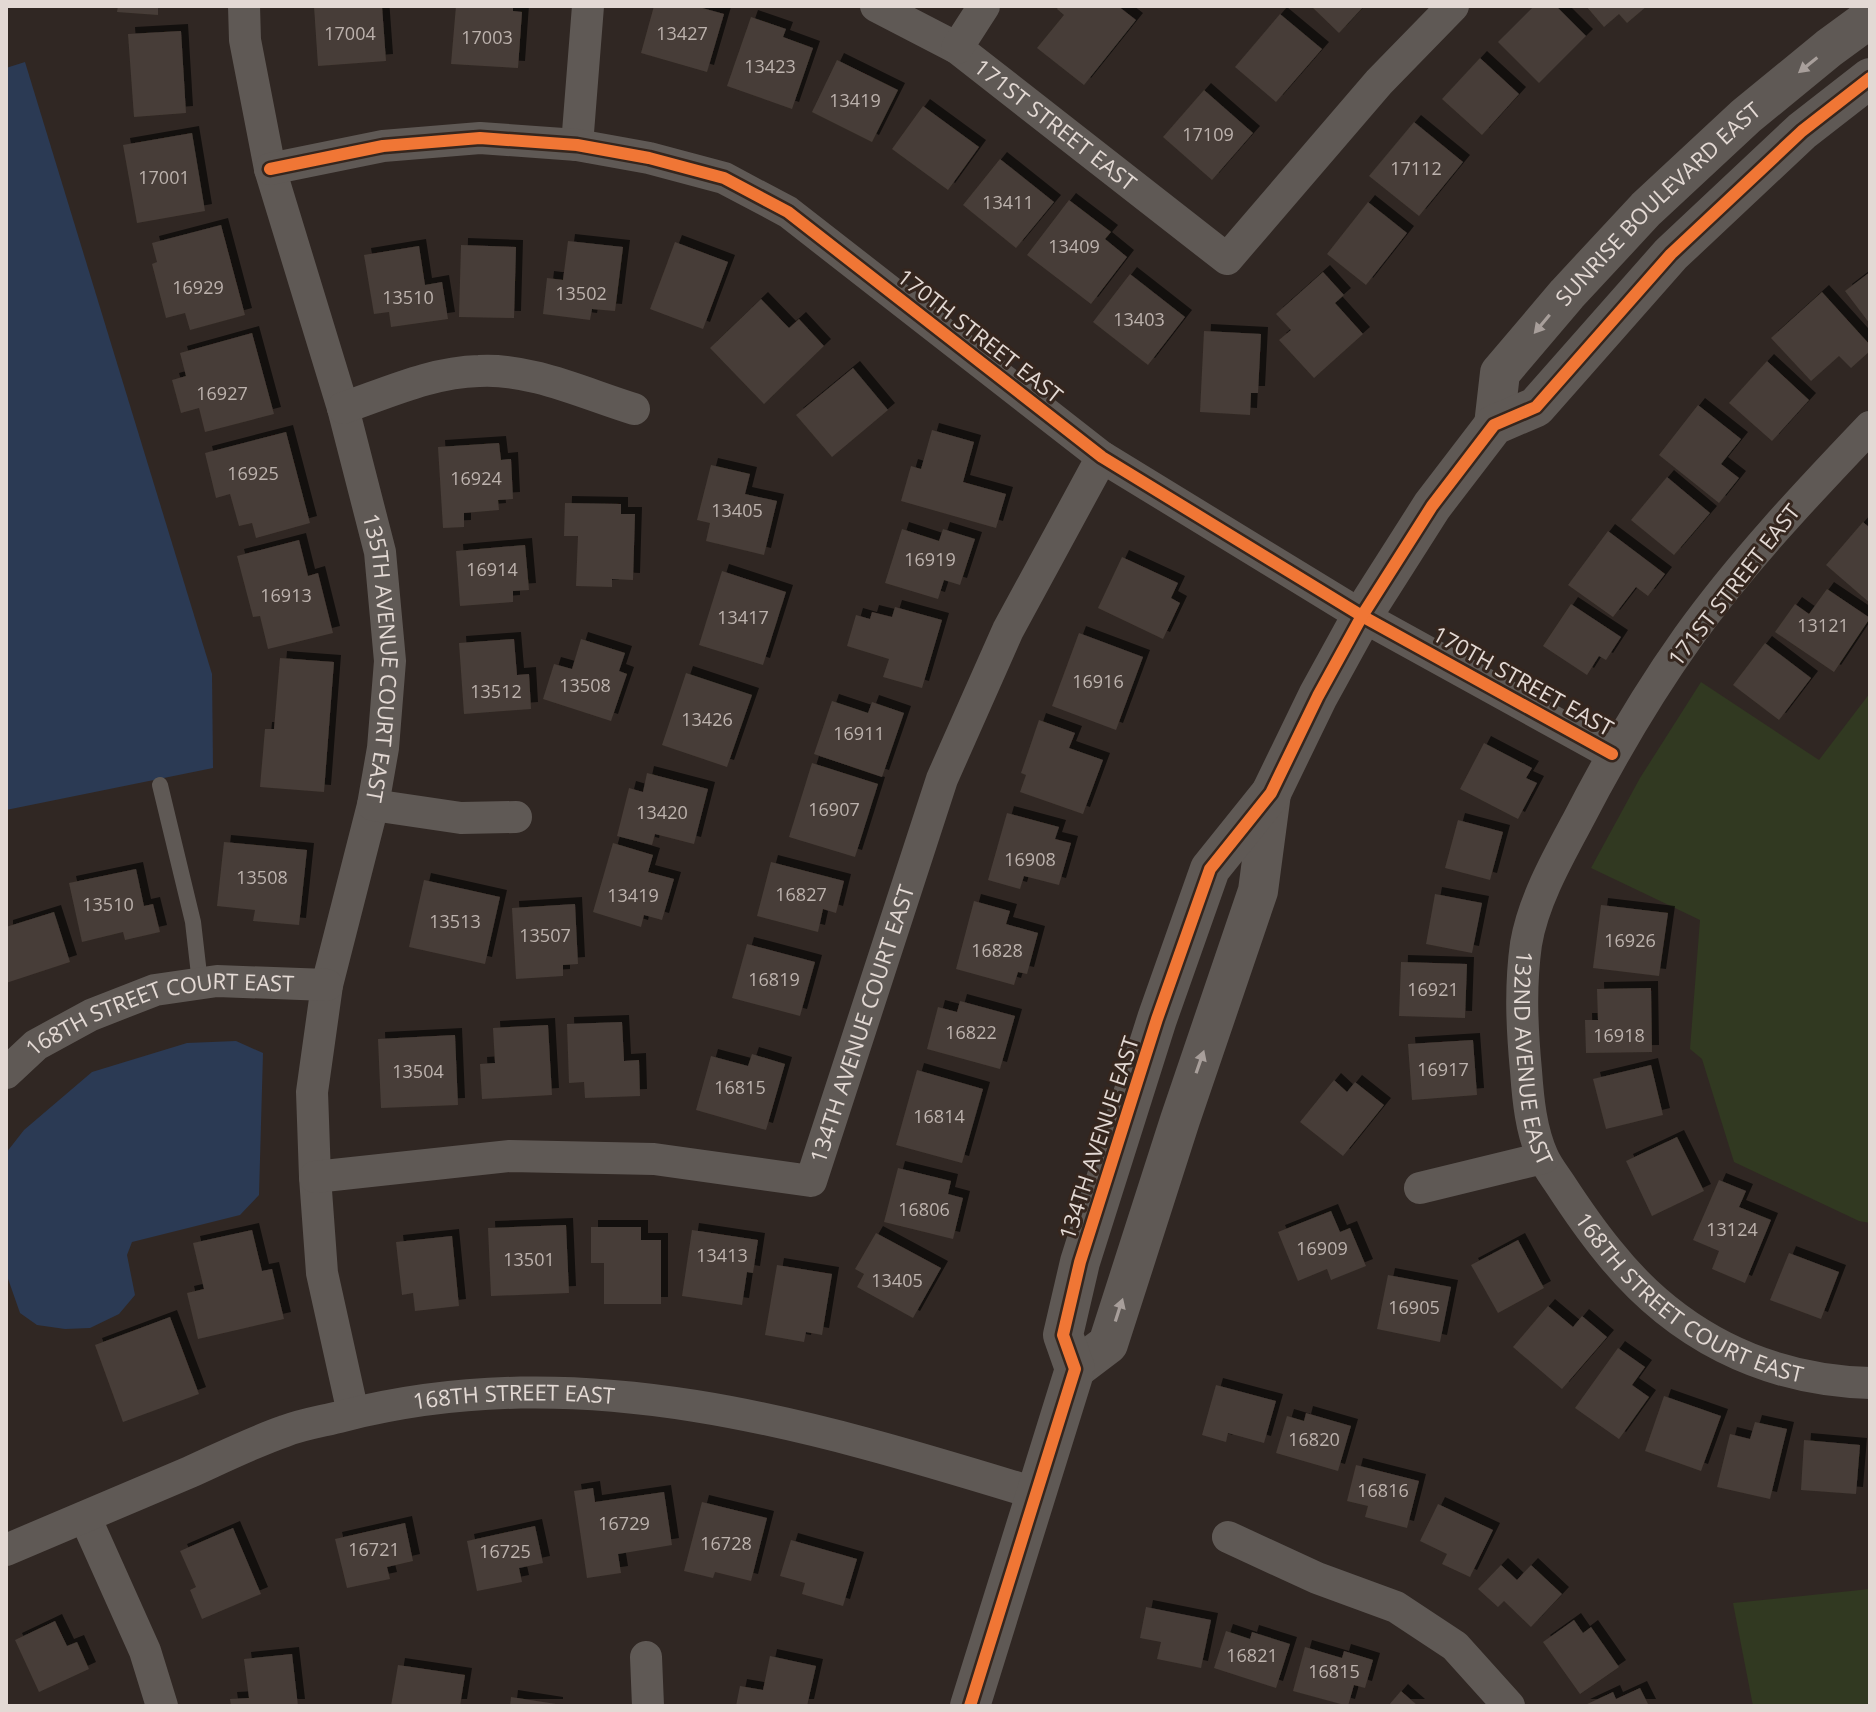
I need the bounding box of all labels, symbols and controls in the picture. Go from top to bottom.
house number: 17004 [324,21,376,45]
house number: 13427 [656,21,708,45]
house number: 17003 [461,25,513,49]
street label: 171ST STREET EAST [969,51,1143,197]
house number: 13423 [744,54,796,78]
one-way arrow [1798,56,1818,73]
house number: 13419 [829,88,881,112]
street label: SUNRISE BOULEVARD EAST [1548,94,1766,311]
house number: 17109 [1182,122,1234,146]
house number: 17112 [1390,156,1442,180]
house number: 17001 [138,165,190,189]
house number: 13411 [982,190,1034,214]
house number: 13409 [1048,234,1100,258]
street label: 170TH STREET EAST [892,261,1070,409]
house number: 16929 [172,275,224,299]
house number: 13502 [555,281,607,305]
house number: 13510 [382,285,434,309]
house number: 13403 [1113,307,1165,331]
one-way arrow [1534,314,1551,334]
house number: 16927 [196,381,248,405]
house number: 16925 [227,461,279,485]
house number: 16924 [450,466,502,490]
street label: 171ST STREET EAST [1660,497,1806,672]
house number: 13405 [711,498,763,522]
street label: 135TH AVENUE COURT EAST [357,510,406,804]
house number: 16919 [904,547,956,571]
house number: 16914 [466,557,518,581]
house number: 16913 [260,583,312,607]
house number: 13417 [717,605,769,629]
house number: 13121 [1797,613,1849,637]
street label: 170TH STREET EAST [1428,618,1619,742]
house number: 16916 [1072,669,1124,693]
house number: 13508 [559,673,611,697]
house number: 13512 [470,679,522,703]
house number: 13426 [681,707,733,731]
house number: 16911 [833,721,885,745]
house number: 16907 [808,797,860,821]
house number: 13420 [636,800,688,824]
house number: 16908 [1004,847,1056,871]
house number: 13508 [236,865,288,889]
street label: 134TH AVENUE COURT EAST [802,881,921,1166]
house number: 16827 [775,882,827,906]
house number: 13419 [607,883,659,907]
house number: 13510 [82,892,134,916]
house number: 13513 [429,909,481,933]
house number: 13507 [519,923,571,947]
house number: 16926 [1604,928,1656,952]
house number: 16828 [971,938,1023,962]
street label: 132ND AVENUE EAST [1508,950,1561,1170]
street label: 168TH STREET COURT EAST [18,965,295,1062]
house number: 16819 [748,967,800,991]
house number: 16921 [1407,977,1459,1001]
house number: 16822 [945,1020,997,1044]
house number: 16918 [1593,1023,1645,1047]
street label: 134TH AVENUE EAST [1051,1032,1145,1243]
one-way arrow [1194,1050,1206,1074]
house number: 16917 [1417,1057,1469,1081]
house number: 13504 [392,1059,444,1083]
house number: 16815 [714,1075,766,1099]
house number: 16814 [913,1104,965,1128]
house number: 16806 [898,1197,950,1221]
street label: 168TH STREET COURT EAST [1569,1206,1807,1389]
house number: 13124 [1706,1217,1758,1241]
house number: 16909 [1296,1236,1348,1260]
house number: 13413 [696,1243,748,1267]
house number: 13501 [503,1247,555,1271]
house number: 13405 [871,1268,923,1292]
house number: 16905 [1388,1295,1440,1319]
one-way arrow [1114,1297,1126,1321]
street label: 168TH STREET EAST [411,1376,616,1416]
house number: 16820 [1288,1427,1340,1451]
house number: 16816 [1357,1478,1409,1502]
house number: 16729 [598,1511,650,1535]
house number: 16728 [700,1531,752,1555]
house number: 16721 [348,1537,400,1561]
house number: 16725 [479,1539,531,1563]
house number: 16821 [1226,1643,1278,1667]
house number: 16815 [1308,1659,1360,1683]

